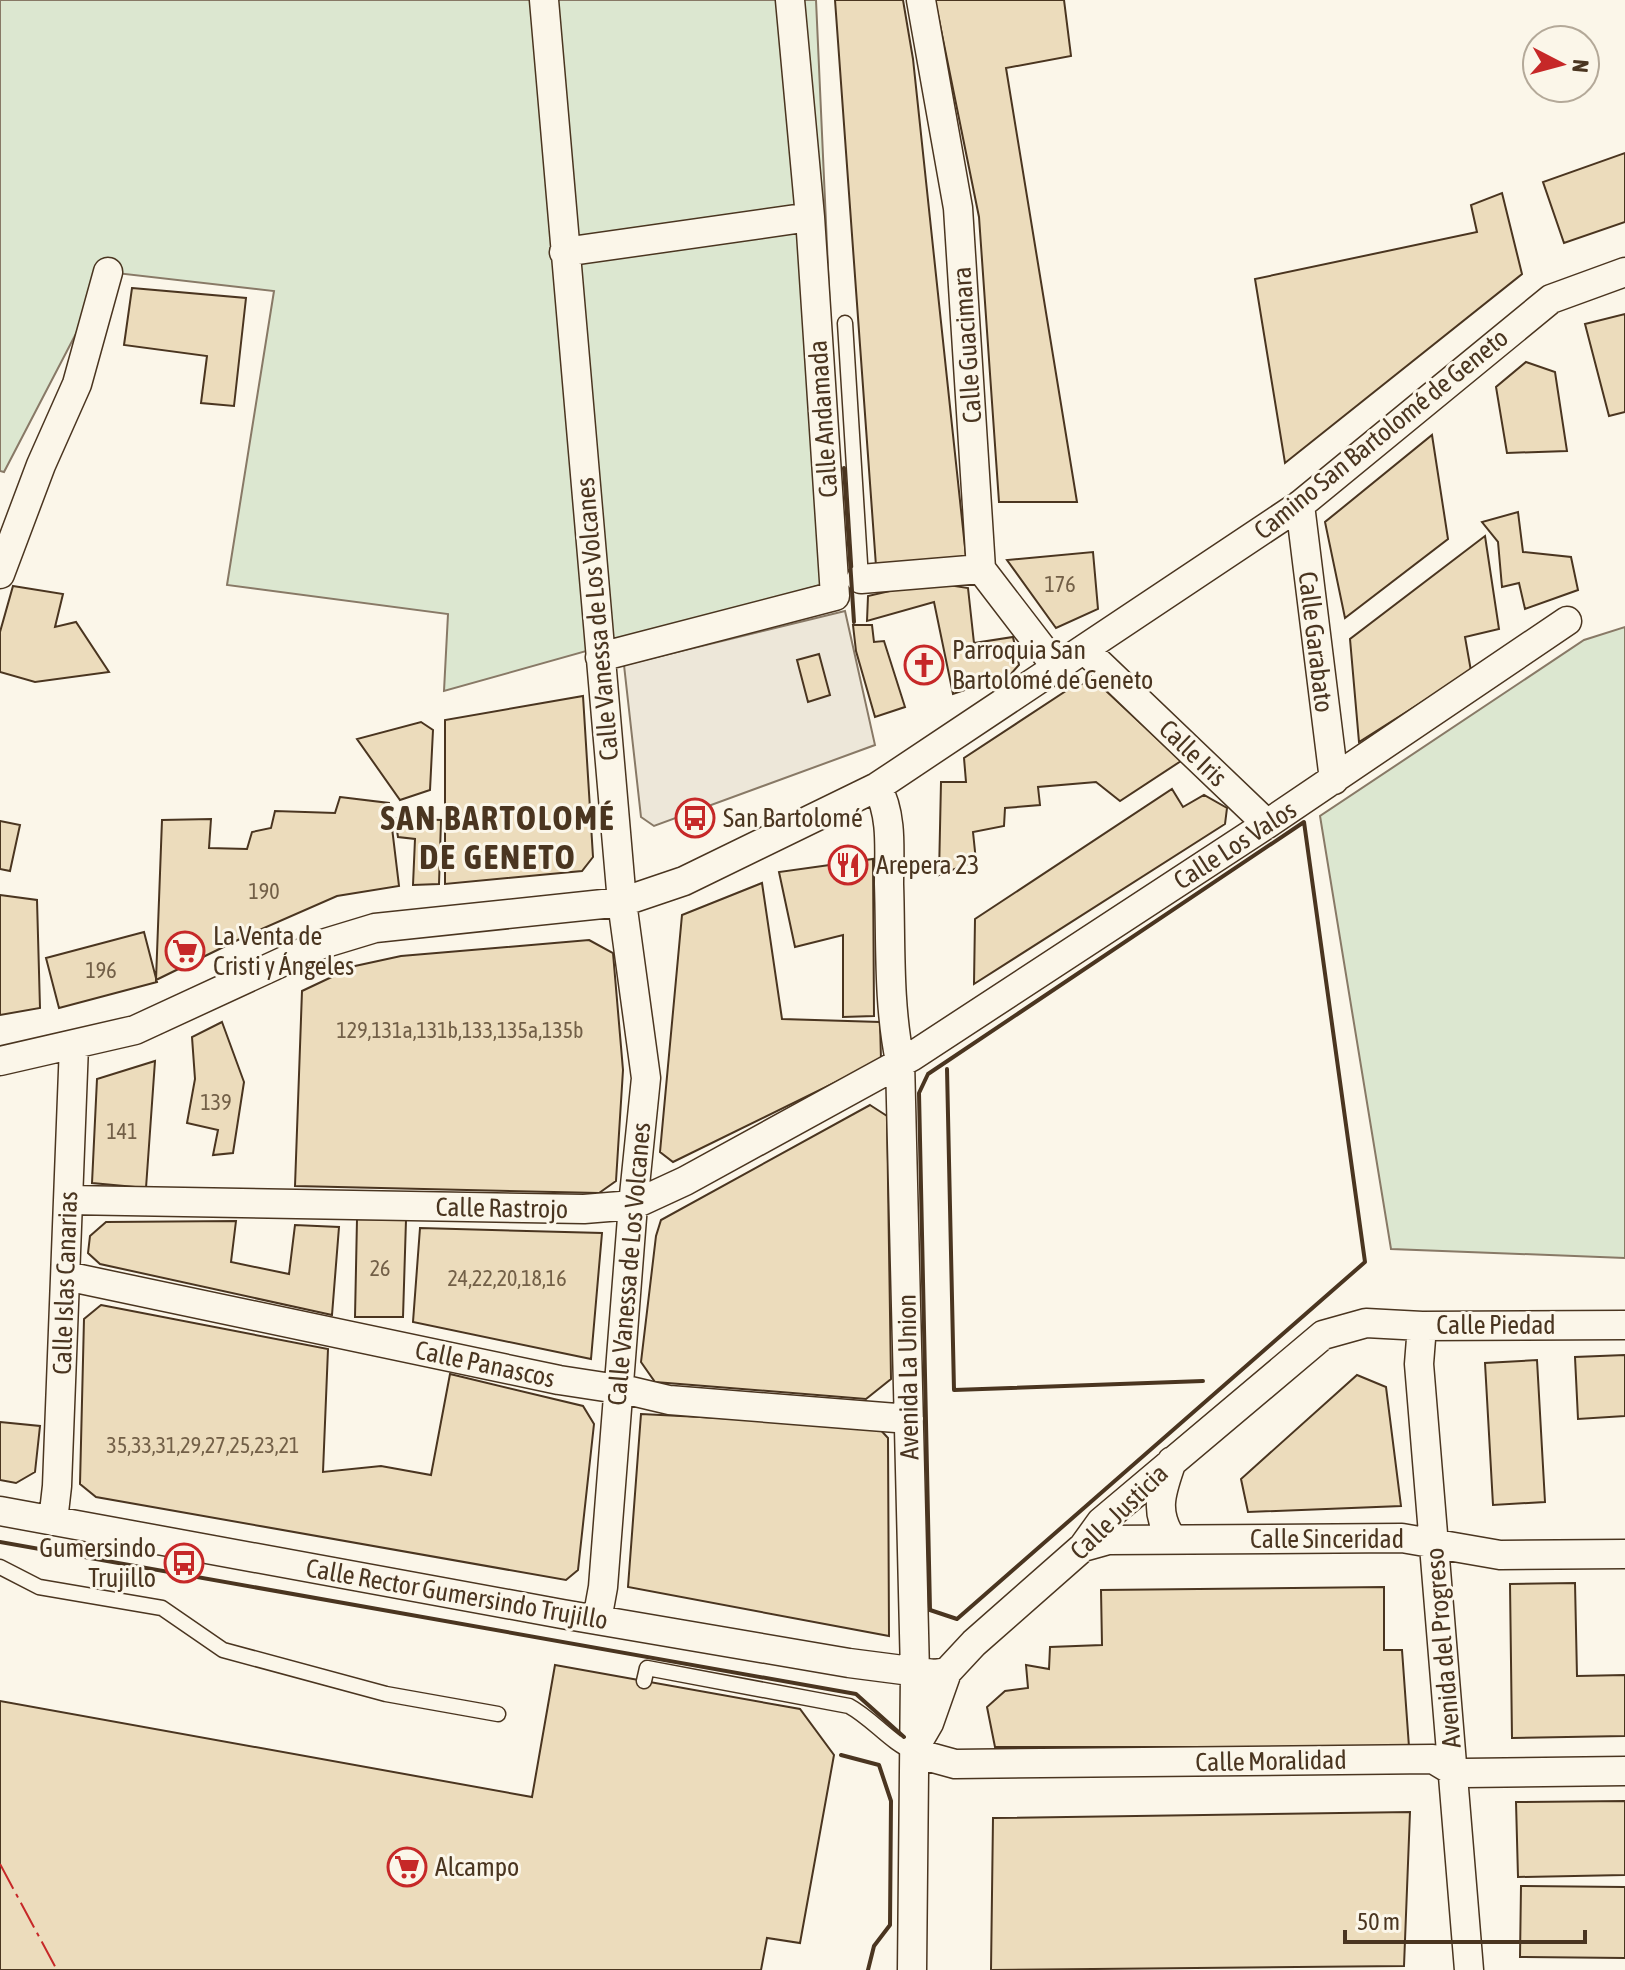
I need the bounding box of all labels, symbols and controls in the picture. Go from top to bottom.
north arrow [1521,24,1601,104]
text: N [1567,58,1594,74]
street label: Calle Guacimara [947,266,987,424]
street label: Camino San Bartolomé de Geneto [1248,322,1514,546]
street label: Calle Andamada [803,339,843,499]
street label: Calle Vanessa de Los Volcanes [570,476,624,762]
street label: Calle Garabato [1292,570,1340,714]
house number: 176 [1044,571,1076,597]
place label: Parroquia San Bartolomé de Geneto [952,635,1153,695]
church icon: Parroquia San Bartolomé de Geneto [903,644,945,686]
street label: Calle Iris [1153,714,1233,792]
street label: Calle Los Valos [1168,794,1302,896]
bus stop icon: San Bartolomé [674,797,716,839]
district label: SAN BARTOLOMÉ DE GENETO [380,798,616,876]
place label: San Bartolomé [723,803,863,833]
restaurant icon: Arepera 23 [827,844,869,886]
place label: Arepera 23 [876,850,980,880]
house number: 190 [248,878,280,904]
place label: La Venta de Cristi y Ángeles [213,921,354,981]
supermarket icon: La Venta de Cristi y Ángeles [164,930,206,972]
house number: 196 [85,957,117,983]
house number: 129,131a,131b,133,135a,135b [336,1017,584,1043]
house number: 139 [200,1089,232,1115]
house number: 141 [106,1118,138,1144]
street label: Calle Vanessa de Los Volcanes [602,1121,656,1407]
street label: Calle Islas Canarias [47,1191,83,1375]
street label: Calle Rastrojo [435,1192,569,1224]
house number: 26 [370,1255,390,1281]
house number: 24,22,20,18,16 [447,1265,567,1291]
street label: Avenida La Union [892,1294,924,1460]
street label: Calle Piedad [1436,1310,1556,1340]
street label: Calle Panascos [412,1335,558,1393]
house number: 35,33,31,29,27,25,23,21 [107,1432,299,1458]
street label: Calle Justicia [1064,1458,1174,1566]
street label: Calle Sinceridad [1250,1524,1404,1554]
place label: Gumersindo Trujillo [39,1533,156,1593]
bus stop icon: Gumersindo Trujillo [163,1542,205,1584]
street label: Avenida del Progreso [1419,1547,1467,1749]
street label: Calle Rector Gumersindo Trujillo [304,1553,610,1635]
street label: Calle Moralidad [1195,1745,1347,1777]
supermarket icon: Alcampo [386,1846,428,1888]
place label: Alcampo [435,1852,519,1882]
scale bar [1345,1894,1585,1944]
text: 50 m [1357,1908,1400,1935]

